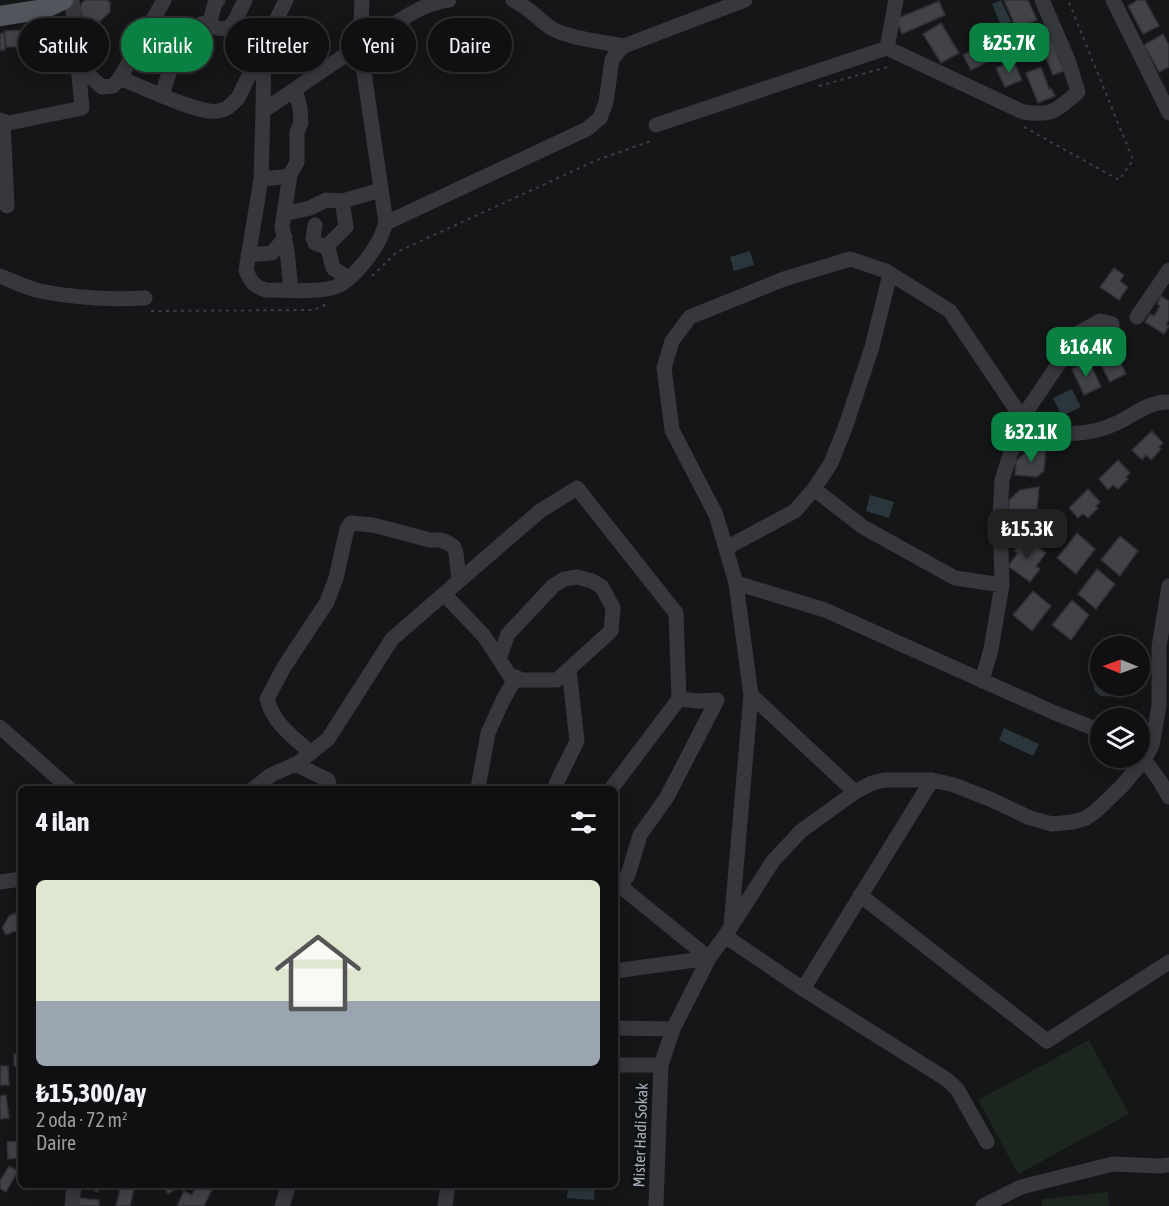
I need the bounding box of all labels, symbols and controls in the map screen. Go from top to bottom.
chip: Satılık [18,18,109,72]
chip: Kiralık [121,18,213,72]
chip: Filtreler [225,18,329,72]
chip: Yeni [341,18,416,72]
chip: Daire [428,18,512,72]
pin: ₺25.7K [960,23,1058,74]
text: ₺25.7K [983,31,1035,54]
pin: ₺16.4K [1037,327,1135,378]
text: ₺16.4K [1060,335,1112,358]
pin: ₺32.1K [982,412,1080,463]
text: ₺32.1K [1005,420,1057,443]
pin: ₺15.3K [978,509,1076,560]
text: ₺15.3K [1001,517,1053,540]
north arrow [1090,636,1150,696]
map controls [1090,636,1150,768]
button: layers [1090,708,1150,768]
icon: filters [567,806,600,839]
text: 4 ilan [36,807,89,837]
icon: home [264,919,372,1027]
text: ₺15,300/ay [36,1078,146,1108]
street label: Mister Hadi Sokak [629,1082,651,1188]
text: 2 oda · 72 m² [36,1108,128,1131]
text: Daire [36,1131,76,1154]

